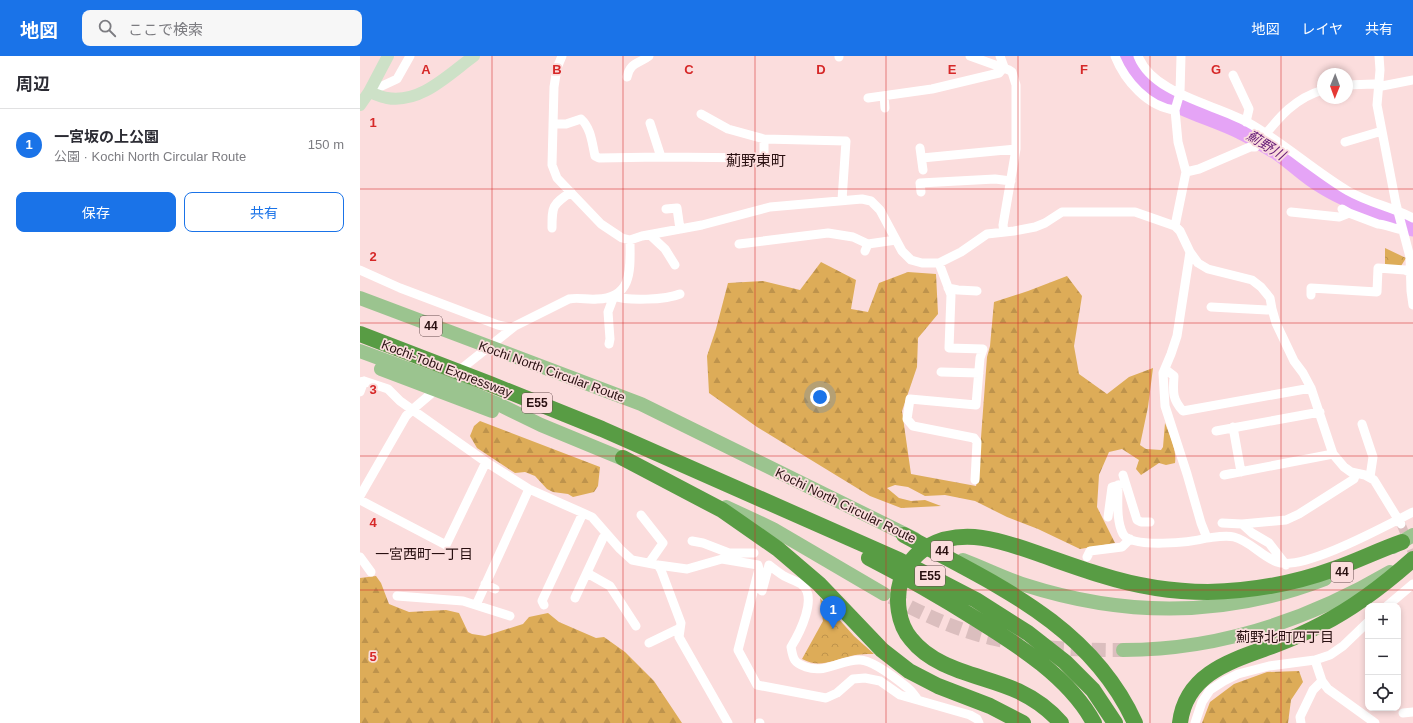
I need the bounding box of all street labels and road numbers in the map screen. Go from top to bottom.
road number: 44 [420,316,442,336]
street label: Kochi-Tobu Expressway [379,337,515,401]
street label: Kochi North Circular Route [477,338,627,405]
road number: E55 [522,393,552,413]
street label: Kochi North Circular Route [773,465,919,546]
road number: 44 [931,541,953,561]
road number: 44 [1331,562,1353,582]
road number: E55 [915,566,945,586]

